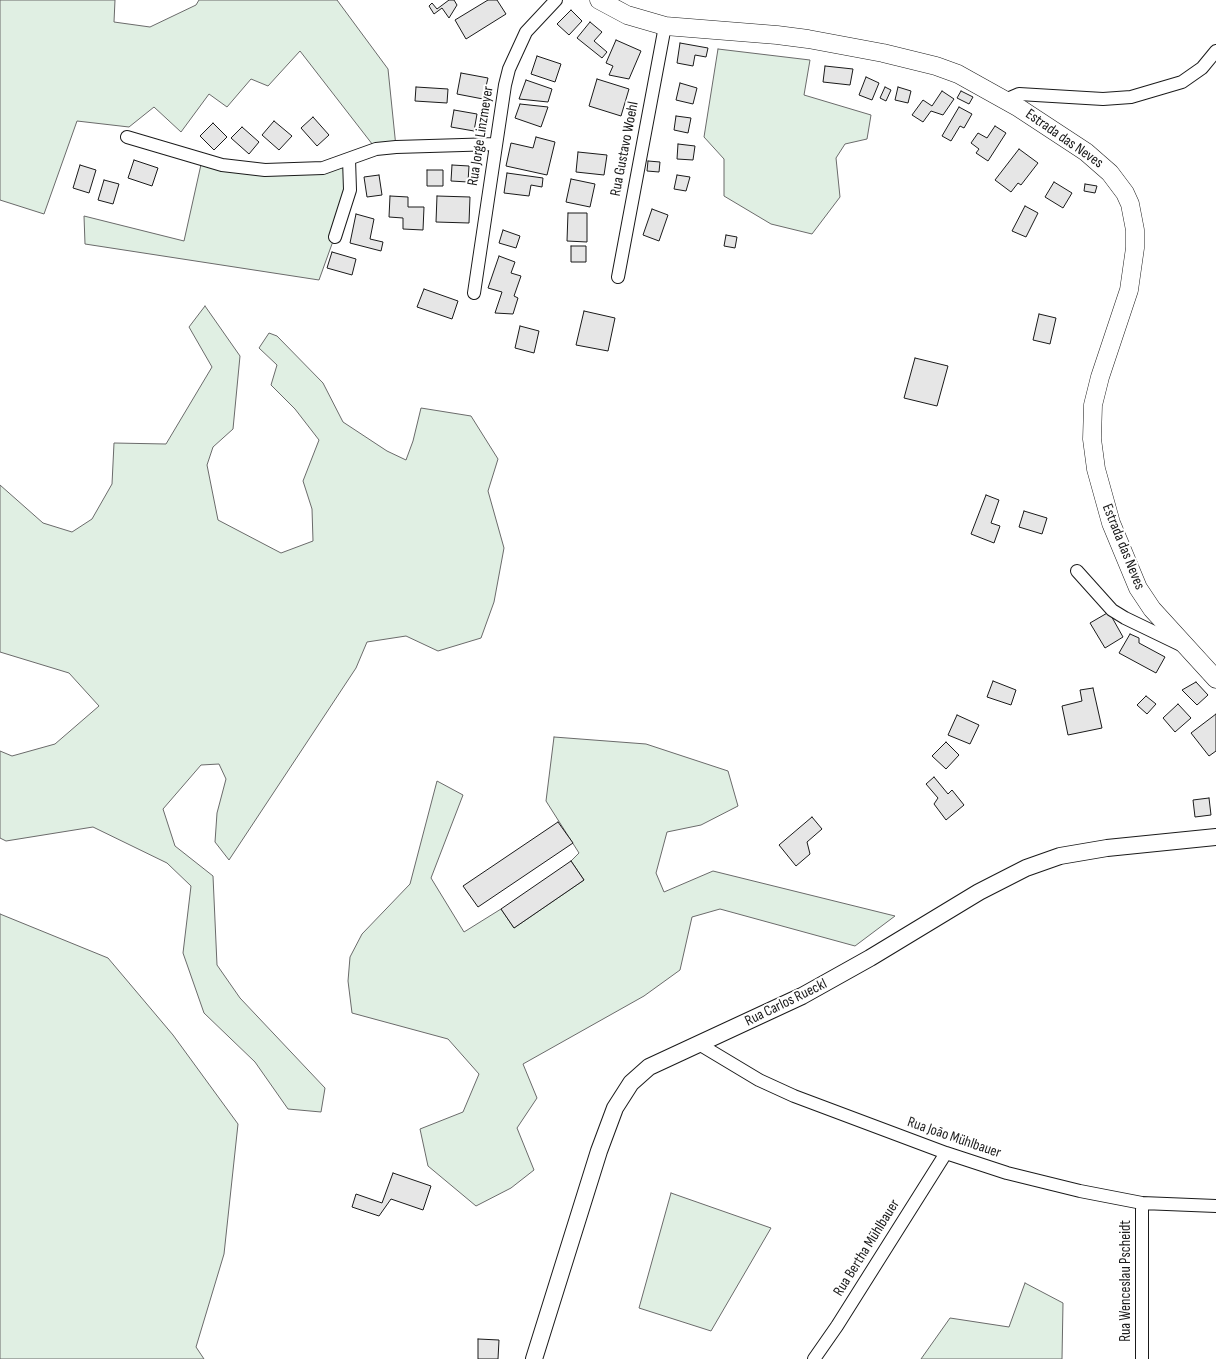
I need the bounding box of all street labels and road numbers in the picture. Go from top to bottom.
street label: Rua Jorge Linzmeyer [464,85,498,187]
street label: Rua Gustavo Woehl [607,100,643,198]
street label: Estrada das Neves [1022,106,1106,172]
street label: Estrada das Neves [1098,502,1148,592]
street label: Rua Carlos Rueckl [742,975,830,1031]
street label: Rua João Mühlbauer [905,1114,1003,1162]
street label: Rua Bertha Mühlbauer [830,1196,904,1300]
street label: Rua Wenceslau Pscheidt [1117,1220,1135,1342]

